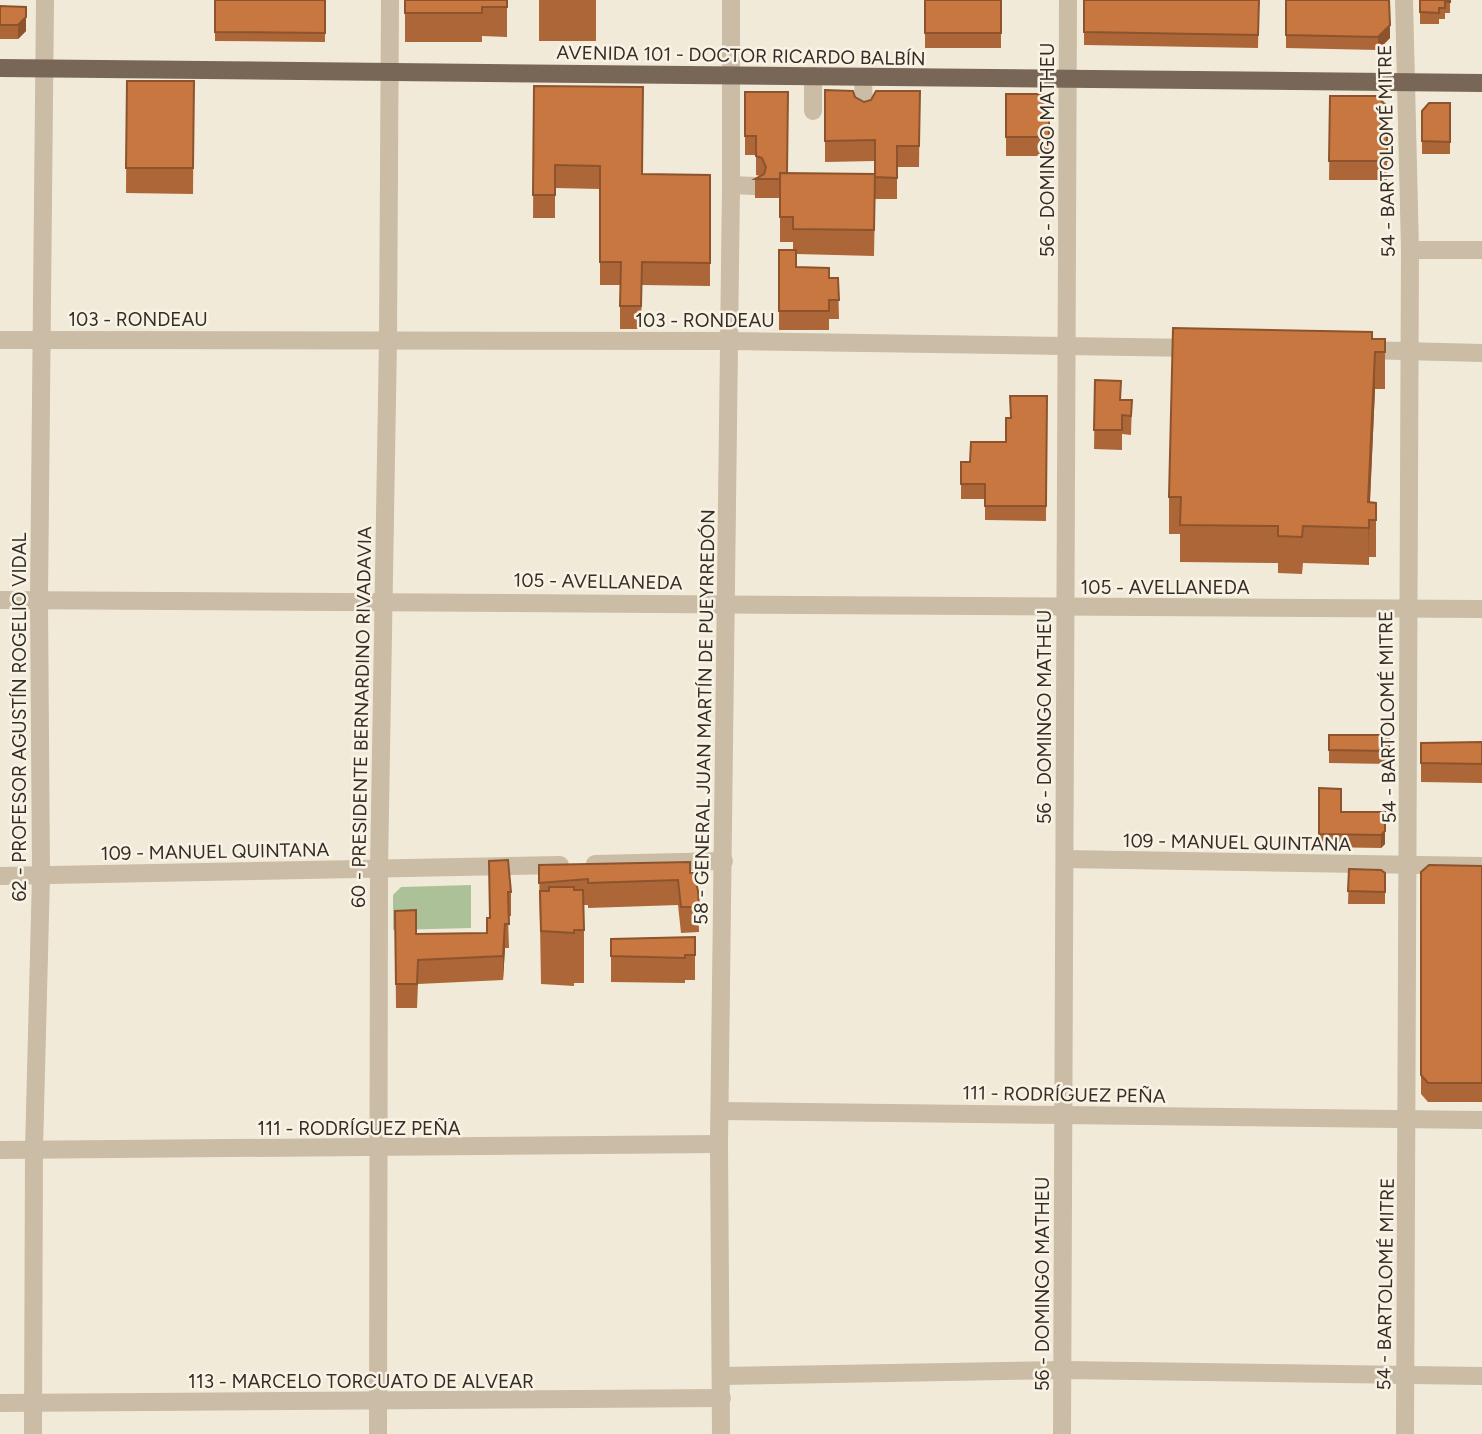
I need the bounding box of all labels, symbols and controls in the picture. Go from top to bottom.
street label: AVENIDA 101 - DOCTOR RICARDO BALBÍN [556,41,926,70]
street label: 56 - DOMINGO MATHEU [1036,43,1059,257]
street label: 54 - BARTOLOMÉ MITRE [1373,44,1400,258]
street label: 103 - RONDEAU [68,308,208,331]
street label: 103 - RONDEAU [635,309,775,332]
street label: 58 - GENERAL JUAN MARTÍN DE PUEYRREDÓN [689,509,720,925]
street label: 60 - PRESIDENTE BERNARDINO RIVADAVIA [347,526,376,908]
street label: 62 - PROFESOR AGUSTÍN ROGELIO VIDAL [8,532,31,901]
street label: 105 - AVELLANEDA [513,569,683,594]
street label: 105 - AVELLANEDA [1080,576,1250,599]
street label: 56 - DOMINGO MATHEU [1033,610,1056,824]
street label: 54 - BARTOLOMÉ MITRE [1374,610,1401,824]
street label: 109 - MANUEL QUINTANA [1122,829,1352,856]
street label: 109 - MANUEL QUINTANA [100,838,330,865]
street label: 111 - RODRÍGUEZ PEÑA [962,1081,1166,1108]
street label: 111 - RODRÍGUEZ PEÑA [257,1117,461,1140]
street label: 56 - DOMINGO MATHEU [1031,1177,1054,1391]
street label: 54 - BARTOLOMÉ MITRE [1372,1177,1399,1391]
street label: 113 - MARCELO TORCUATO DE ALVEAR [188,1370,534,1393]

